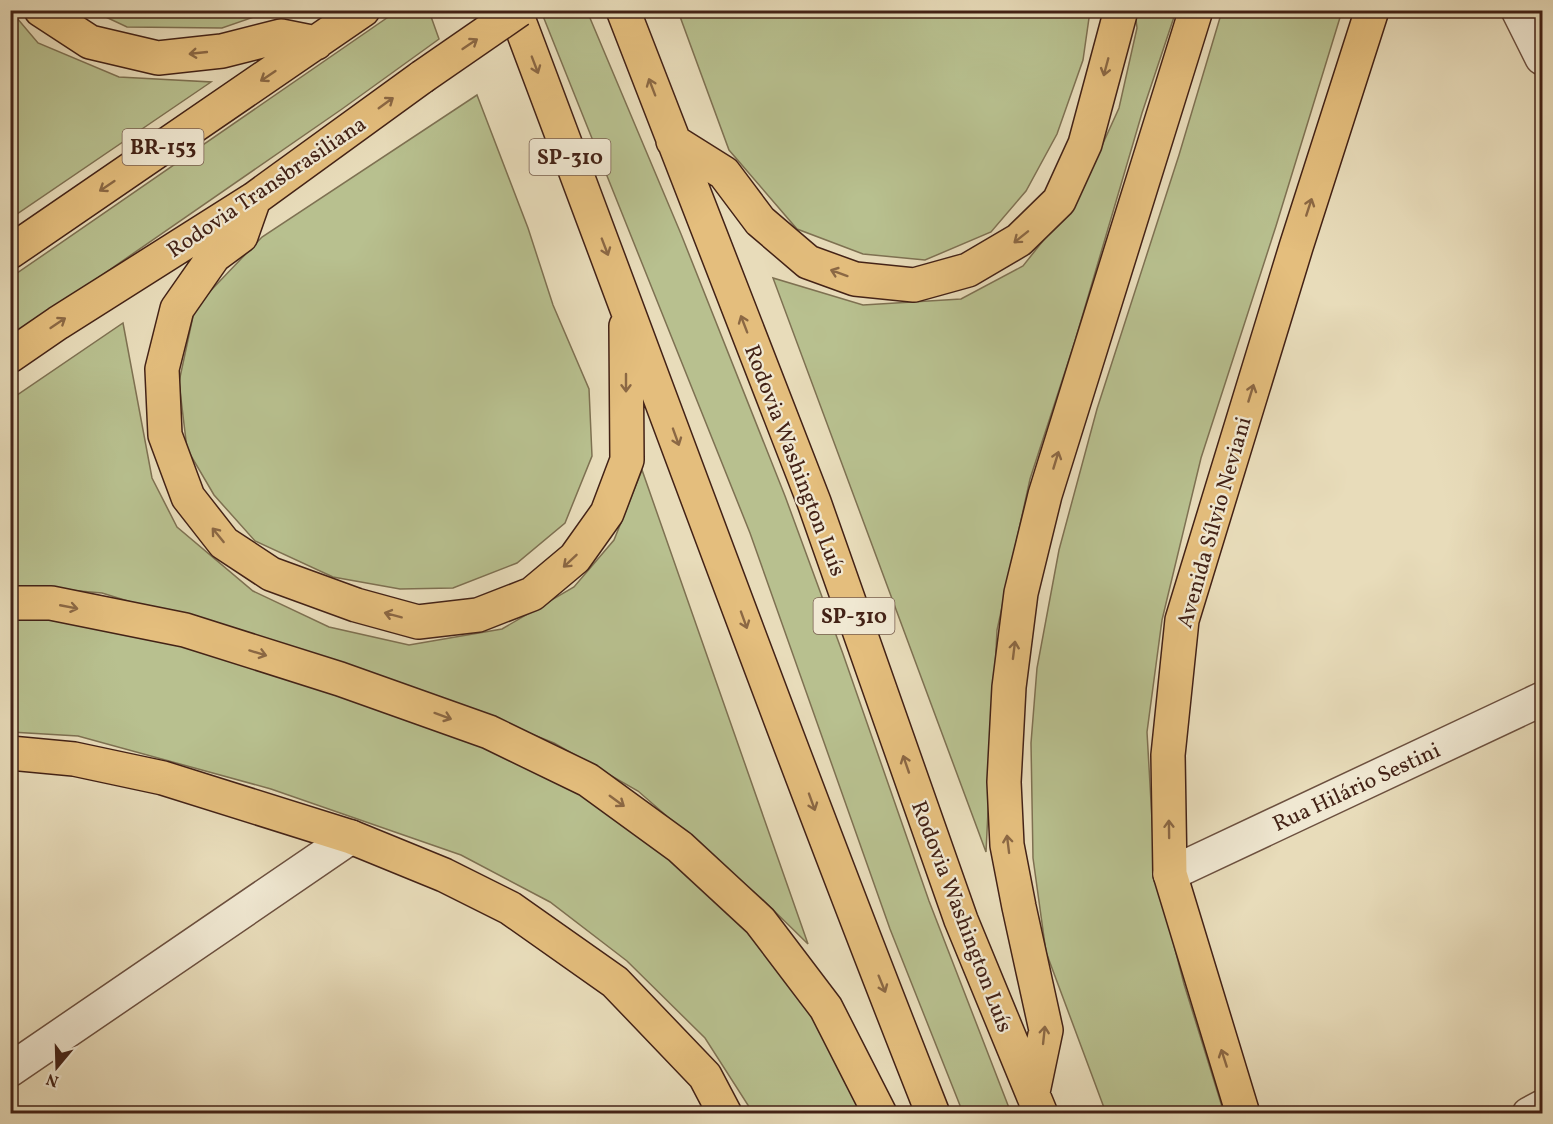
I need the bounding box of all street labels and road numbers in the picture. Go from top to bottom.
street label: Rodovia Transbrasiliana [162,110,373,266]
road number: BR-153 [122,129,204,165]
road number: SP-310 [530,139,610,175]
street label: Rodovia Washington Luís [735,341,852,581]
street label: Avenida Sílvio Neviani [1170,413,1260,632]
road number: SP-310 [814,598,894,634]
street label: Rua Hilário Sestini [1268,736,1446,841]
street label: Rodovia Washington Luís [902,797,1019,1037]

